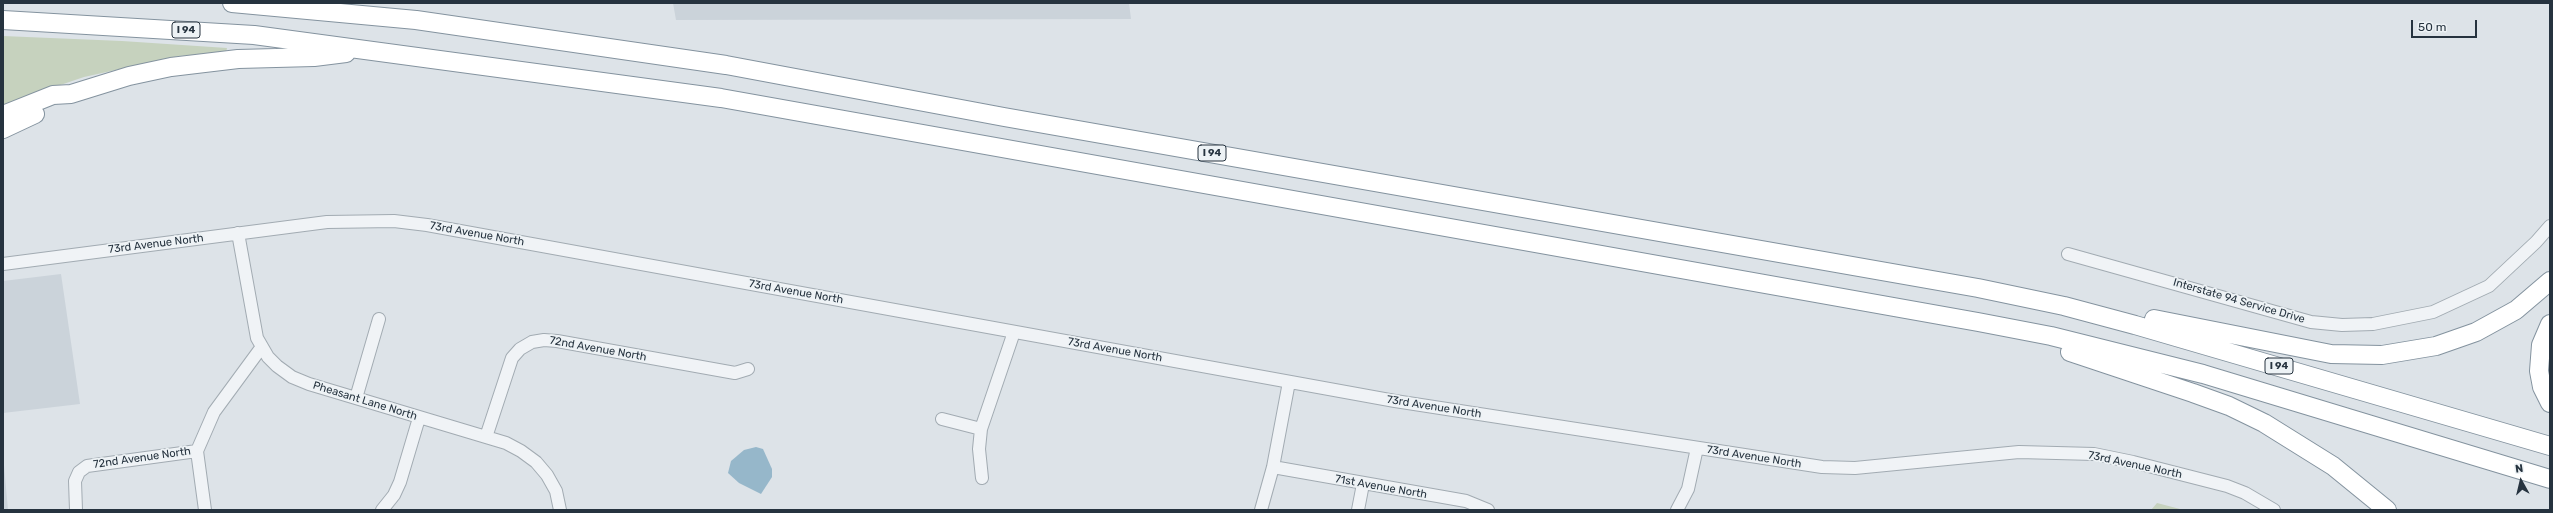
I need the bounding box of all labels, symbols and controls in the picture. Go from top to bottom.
scale bar [2413,12,2479,38]
text: 50 m [2418,20,2446,34]
road number: I 94 [172,22,200,38]
road number: I 94 [1198,145,1226,161]
street label: 73rd Avenue North [429,219,525,249]
street label: 73rd Avenue North [108,232,204,256]
street label: Interstate 94 Service Drive [2172,276,2306,326]
street label: 73rd Avenue North [748,277,844,307]
street label: 72nd Avenue North [548,334,648,364]
street label: 73rd Avenue North [1067,335,1163,365]
road number: I 94 [2265,358,2293,374]
street label: Pheasant Lane North [311,379,419,423]
street label: 73rd Avenue North [1386,393,1482,421]
street label: 73rd Avenue North [1706,443,1802,471]
street label: 72nd Avenue North [92,445,192,471]
street label: 73rd Avenue North [2087,449,2183,481]
north arrow [2501,461,2541,501]
text: N [2514,462,2524,476]
street label: 71st Avenue North [1334,472,1428,502]

